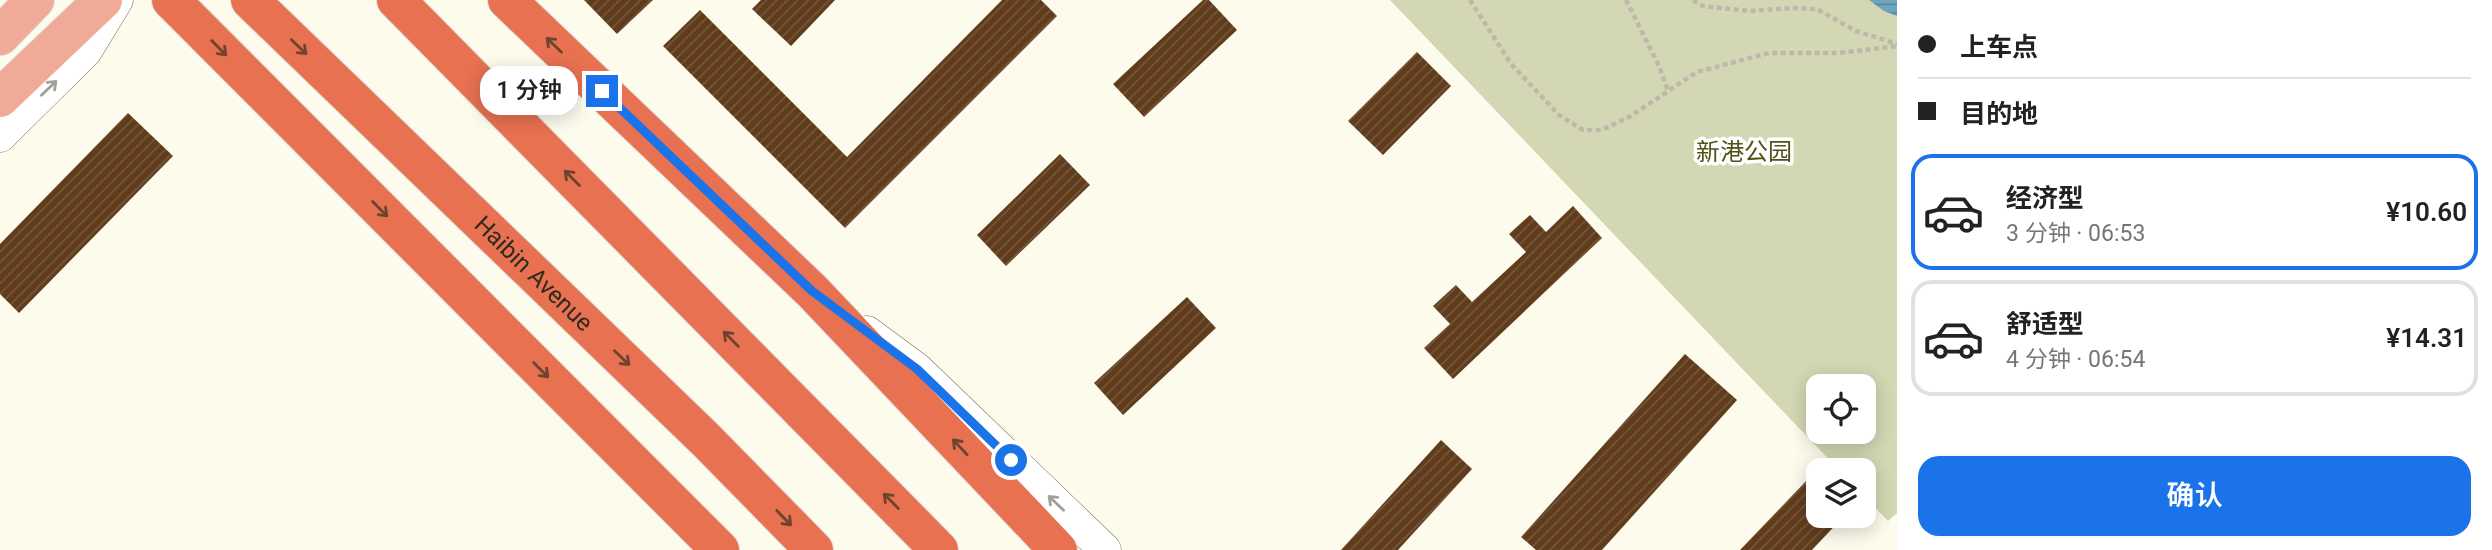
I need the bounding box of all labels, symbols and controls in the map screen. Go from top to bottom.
text: 上车点 [1960,32,2038,62]
one-way arrow [546,37,563,54]
one-way arrow [291,39,308,56]
one-way arrow [210,40,227,57]
callout: 1 分钟 [480,66,578,116]
route end [586,75,618,107]
text: 1 分钟 [497,77,561,104]
one-way arrow [40,79,57,96]
text: 目的地 [1960,99,2038,129]
park label: 新港公园 [1696,138,1792,166]
one-way arrow [563,169,580,186]
icon: car [1922,181,1985,244]
text: 经济型 [2006,183,2084,213]
text: ¥10.60 [2386,197,2467,227]
one-way arrow [371,200,388,217]
street label: Haibin Avenue [469,210,598,337]
text: 3 分钟 · 06:53 [2006,220,2145,247]
icon: car [1922,307,1985,370]
text: 舒适型 [2006,309,2084,339]
text: ¥14.31 [2386,323,2467,353]
one-way arrow [723,331,740,348]
text: 4 分钟 · 06:54 [2006,346,2145,373]
one-way arrow [613,350,630,367]
one-way arrow [532,361,549,378]
map controls [1806,374,1876,528]
button: locate [1806,374,1876,444]
one-way arrow [952,439,969,456]
route start [995,444,1027,476]
button: 确认 [1918,456,2471,536]
button: layers [1806,458,1876,528]
one-way arrow [883,493,900,510]
one-way arrow [1048,494,1065,511]
one-way arrow [775,510,792,527]

